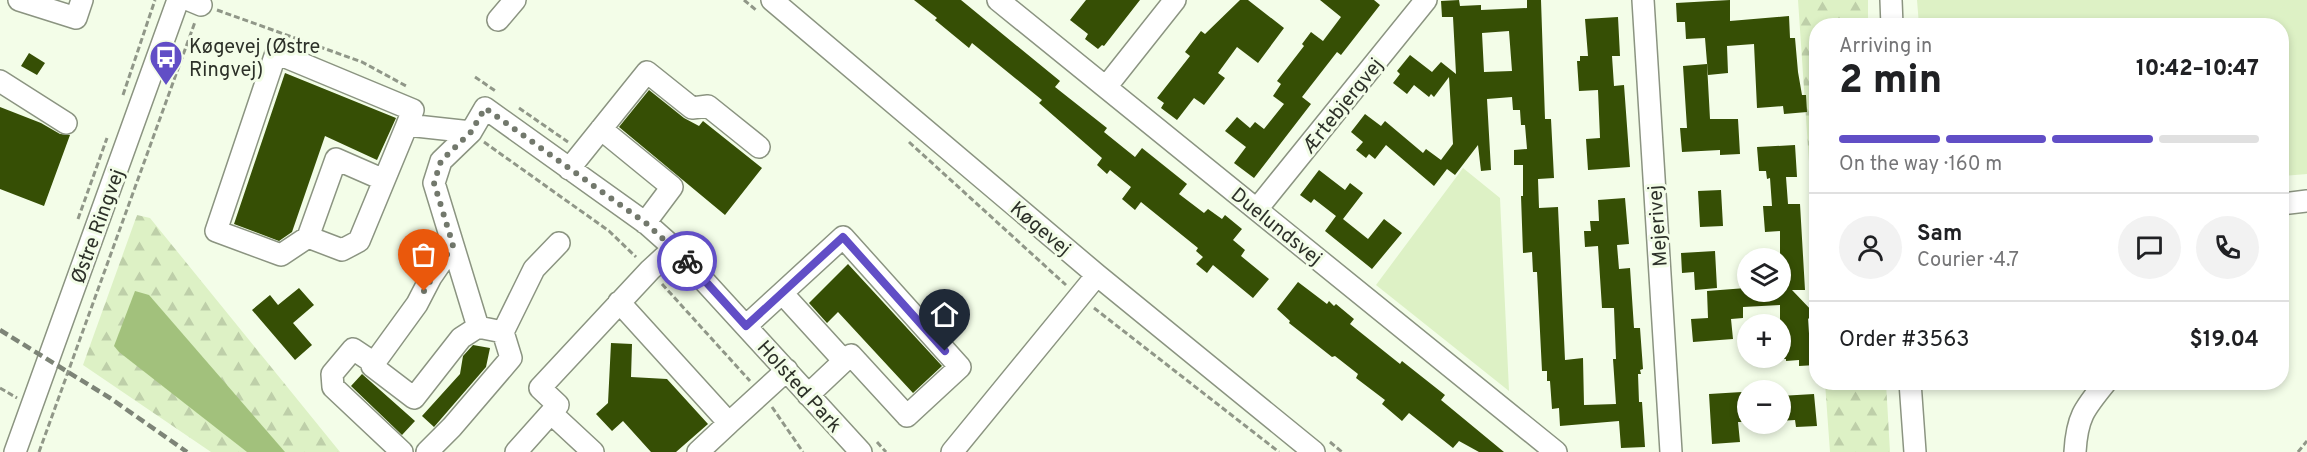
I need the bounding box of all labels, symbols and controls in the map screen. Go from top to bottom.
text: Arriving in [1839,34,1932,60]
place label: Køgevej (Østre Ringvej) [189,35,320,84]
bus stop icon: Køgevej (Østre Ringvej) [148,39,184,86]
street label: Ærtebjergvej [1297,53,1390,160]
text: 10:42–10:47 [2136,56,2259,83]
text: 2 min [1839,58,1942,107]
text: On the way · 160 m [1839,152,2002,178]
street label: Østre Ringvej [66,166,132,288]
street label: Duelundsvej [1225,183,1327,272]
street label: Mejerivej [1643,184,1675,268]
street label: Køgevej [1004,197,1076,263]
button: person [1839,216,1902,279]
button: chat [2118,216,2181,279]
button: phone [2196,216,2259,279]
text: Sam [1917,221,1962,248]
pin [398,229,449,291]
courier [657,231,717,291]
icon: bag [407,238,440,271]
icon: bike [671,245,704,278]
map controls [1737,248,1791,434]
button: layers [1737,248,1791,302]
text: Courier · 4.7 [1917,248,2019,274]
pin [919,289,970,351]
icon: home [928,298,961,331]
button: + [1737,314,1791,368]
text: Order #3563 [1839,327,1970,354]
text: $19.04 [2189,327,2259,354]
street label: Holsted Park [750,336,847,439]
button: − [1737,380,1791,434]

